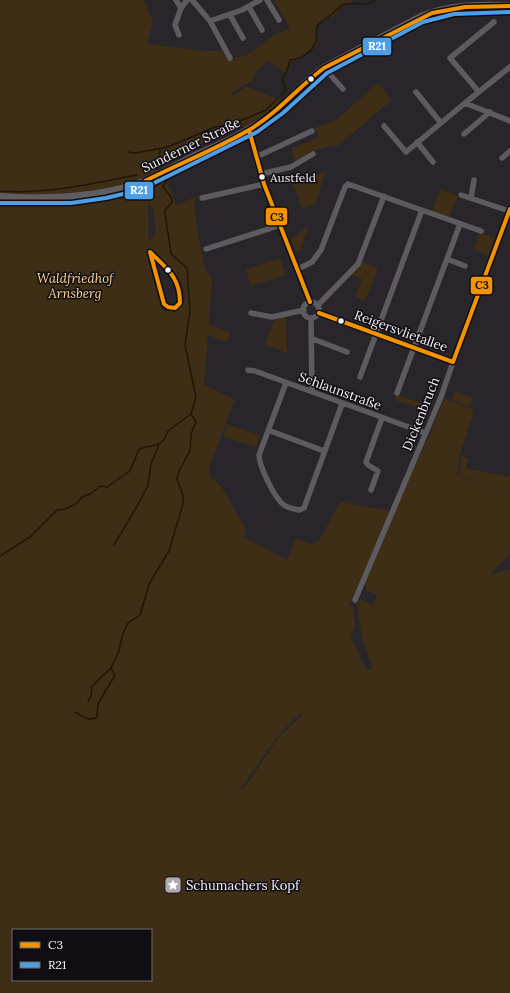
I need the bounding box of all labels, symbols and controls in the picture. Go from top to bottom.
line badge: R21 [362,37,392,56]
text: R21 [368,39,386,53]
unlabelled marker [306,74,316,84]
street label: Sunderner Straße [139,114,243,176]
place label: Austfeld [269,170,316,185]
marker: Austfeld [257,172,267,182]
line badge: R21 [124,181,154,200]
text: R21 [130,183,148,197]
line badge: C3 [265,207,288,226]
text: C3 [270,210,284,224]
unlabelled marker [163,265,173,275]
park label: Waldfriedhof Arnsberg [37,270,115,302]
line badge: C3 [470,276,493,295]
text: C3 [475,278,489,292]
street label: Reigersvlietallee [352,306,450,356]
unlabelled marker [336,316,346,326]
street label: Schlaunstraße [296,368,384,414]
street label: Dickenbruch [399,375,444,453]
place icon: Schumachers Kopf [163,875,183,895]
place label: Schumachers Kopf [186,877,301,894]
legend [12,929,152,981]
text: C3 [48,937,63,952]
text: R21 [48,957,66,972]

